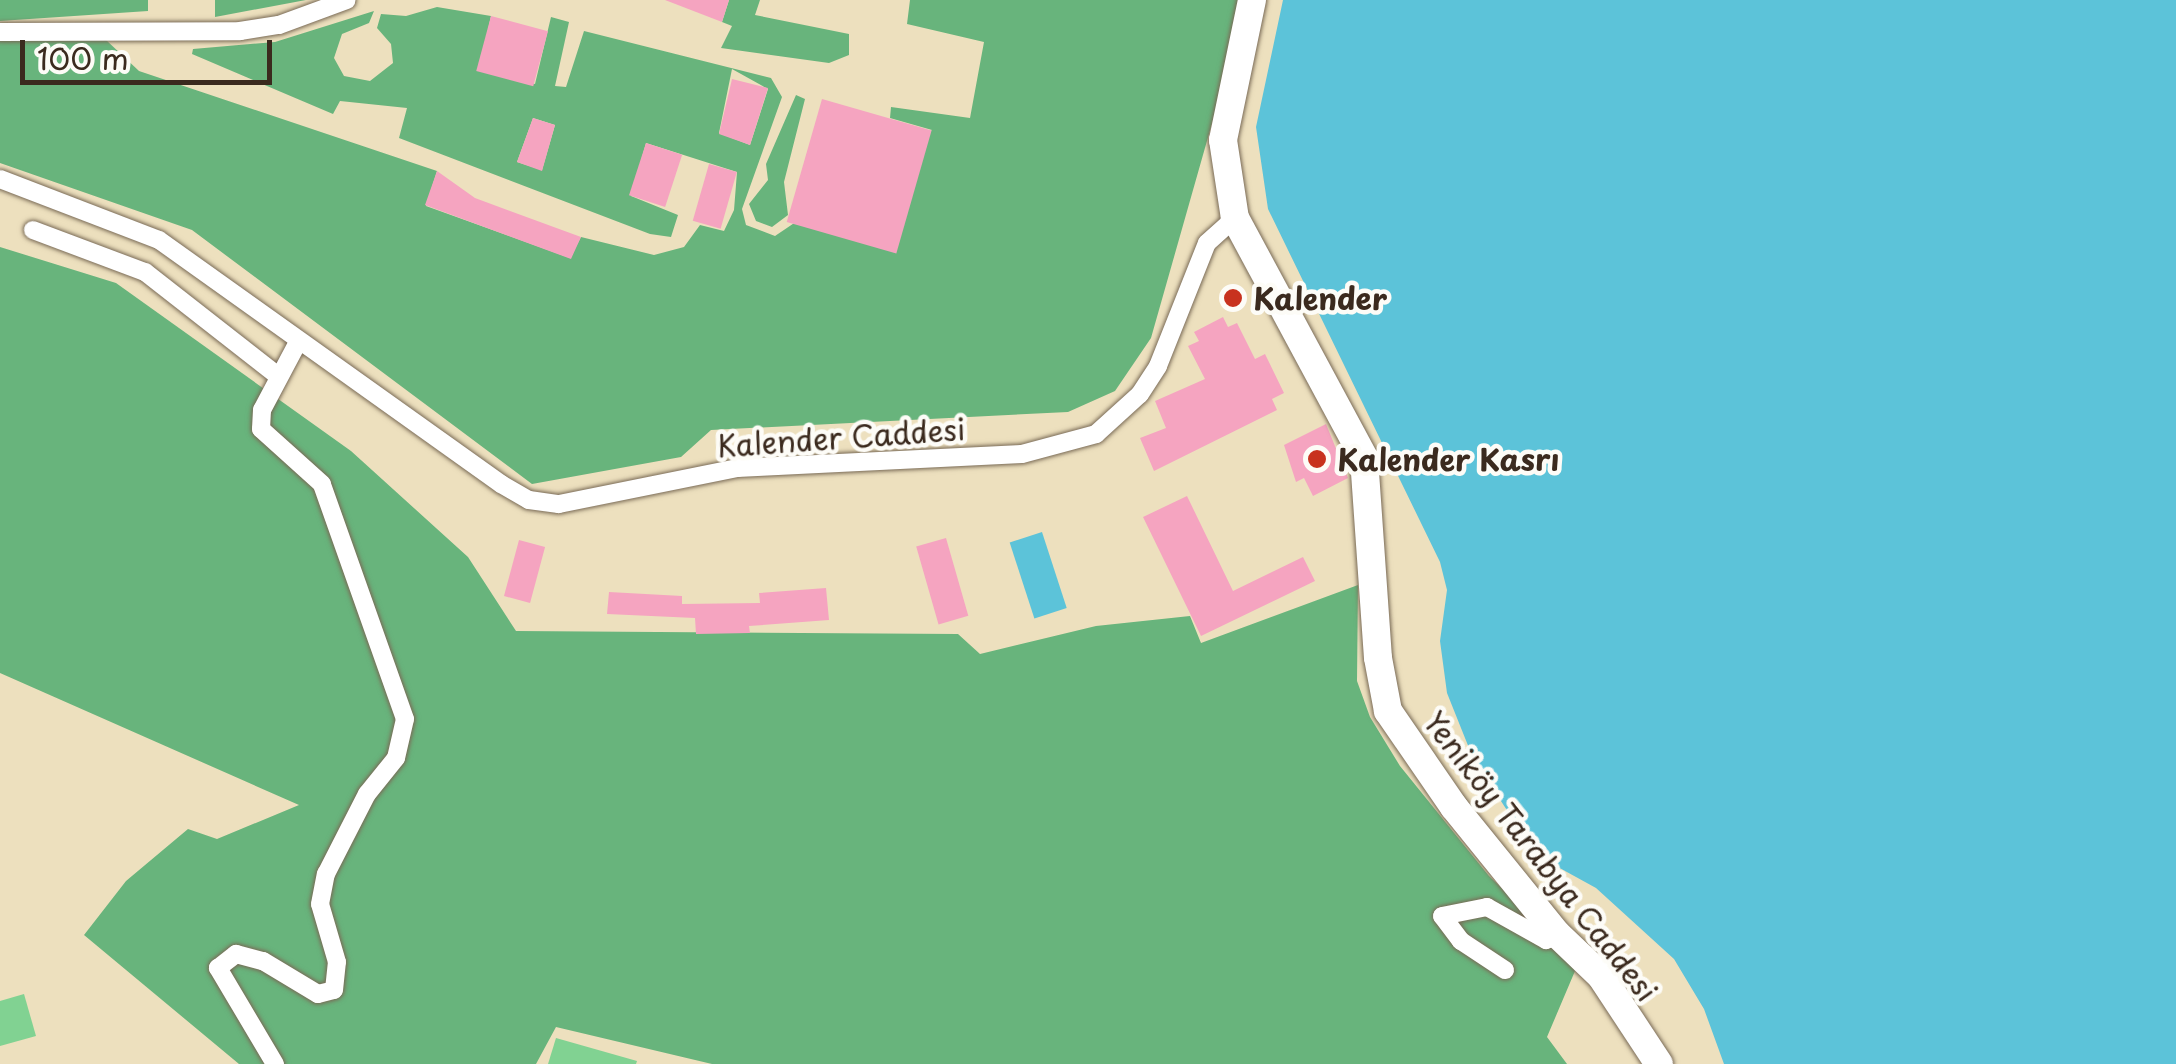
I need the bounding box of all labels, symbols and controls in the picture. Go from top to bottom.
scale bar [25,20,278,82]
text: 100 m [37,35,129,80]
place label: Kalender [1253,280,1387,316]
marker: Kalender [1222,287,1244,309]
street label: Kalender Caddesi [716,410,966,464]
place label: Kalender Kasrı [1337,441,1560,477]
marker: Kalender Kasrı [1306,448,1328,470]
street label: Yeniköy Tarabya Caddesi [1416,703,1666,1009]

